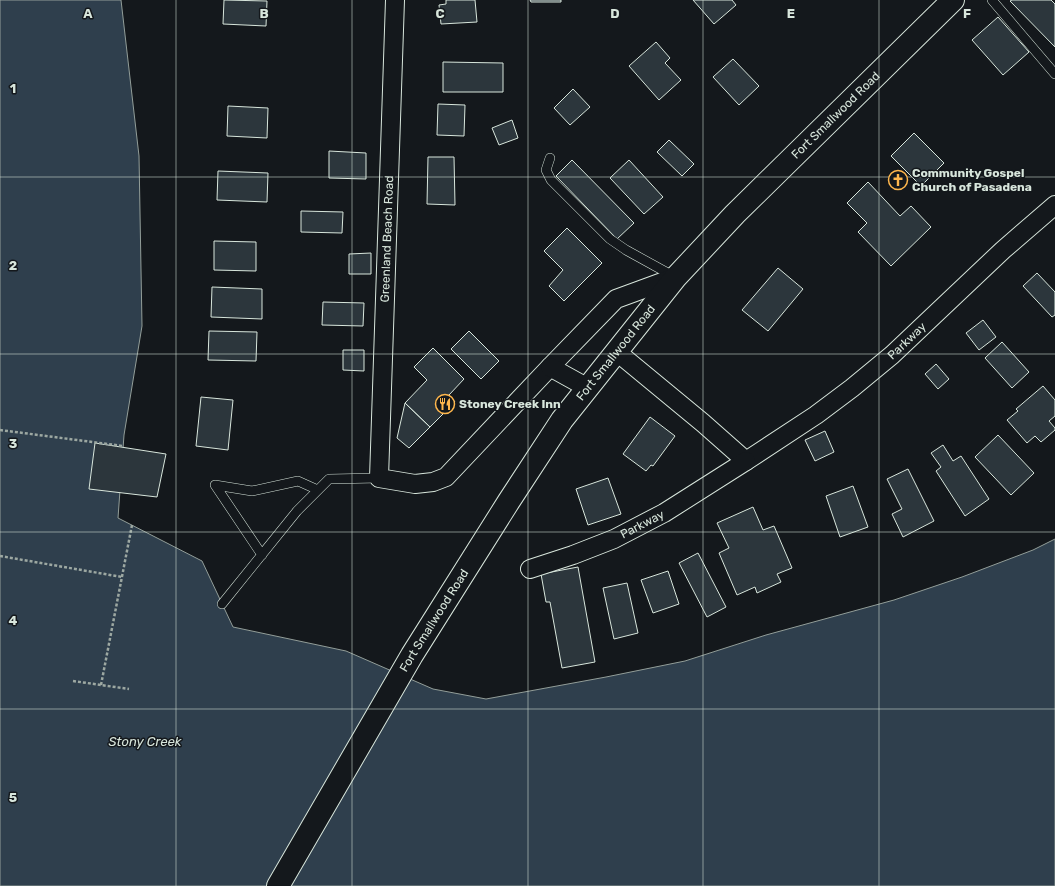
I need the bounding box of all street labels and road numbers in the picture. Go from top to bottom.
street label: Fort Smallwood Road [788,69,883,162]
street label: Greenland Beach Road [378,175,396,303]
street label: Fort Smallwood Road [573,302,658,403]
street label: Parkway [885,319,929,362]
street label: Parkway [618,507,667,542]
street label: Fort Smallwood Road [397,567,471,674]

